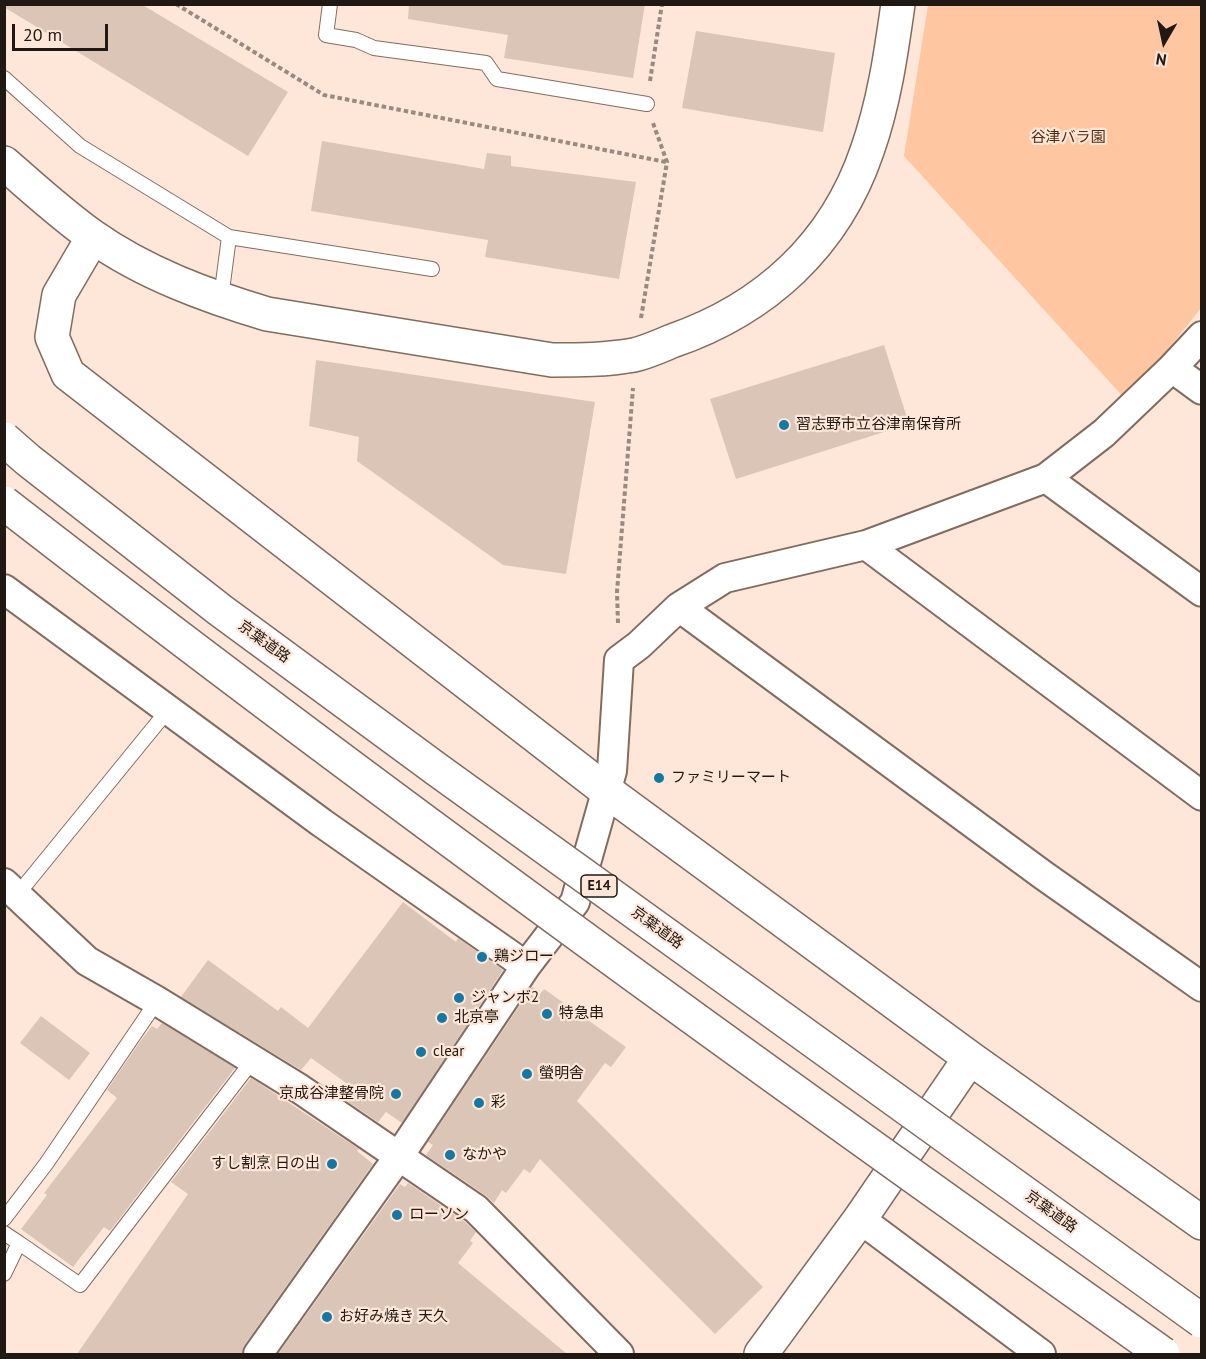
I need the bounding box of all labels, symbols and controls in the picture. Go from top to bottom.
scale bar [15,12,111,50]
north arrow [1134,12,1194,72]
text: 20 m [23,23,62,46]
text: N [1154,49,1168,70]
park label: 谷津バラ園 [1031,129,1105,147]
place label: 習志野市立谷津南保育所 [796,416,961,434]
marker: 習志野市立谷津南保育所 [777,418,791,432]
street label: 京葉道路 [234,617,294,667]
place label: ファミリーマート [671,769,791,787]
marker: ファミリーマート [652,771,666,785]
road number: E14 [581,875,617,897]
street label: 京葉道路 [627,903,687,953]
place label: 鶏ジロー [494,948,554,966]
marker: 鶏ジロー [475,950,489,964]
place label: ジャンボ2 [471,989,539,1007]
marker: ジャンボ2 [452,991,466,1005]
place label: 特急串 [559,1005,604,1023]
marker: 特急串 [540,1007,554,1021]
place label: 北京亭 [454,1009,499,1027]
marker: 北京亭 [435,1011,449,1025]
place label: clear [433,1043,464,1061]
marker: clear [414,1045,428,1059]
place label: 螢明舎 [539,1065,584,1083]
marker: 螢明舎 [520,1067,534,1081]
place label: 京成谷津整骨院 [279,1085,384,1103]
marker: 京成谷津整骨院 [389,1087,403,1101]
place label: 彩 [491,1094,506,1112]
marker: 彩 [472,1096,486,1110]
place label: なかや [462,1146,507,1164]
marker: なかや [443,1148,457,1162]
place label: すし割烹 日の出 [211,1155,320,1173]
marker: すし割烹 日の出 [325,1157,339,1171]
street label: 京葉道路 [1021,1187,1081,1237]
place label: ローソン [409,1206,469,1224]
marker: ローソン [390,1208,404,1222]
place label: お好み焼き 天久 [339,1308,448,1326]
marker: お好み焼き 天久 [320,1310,334,1324]

